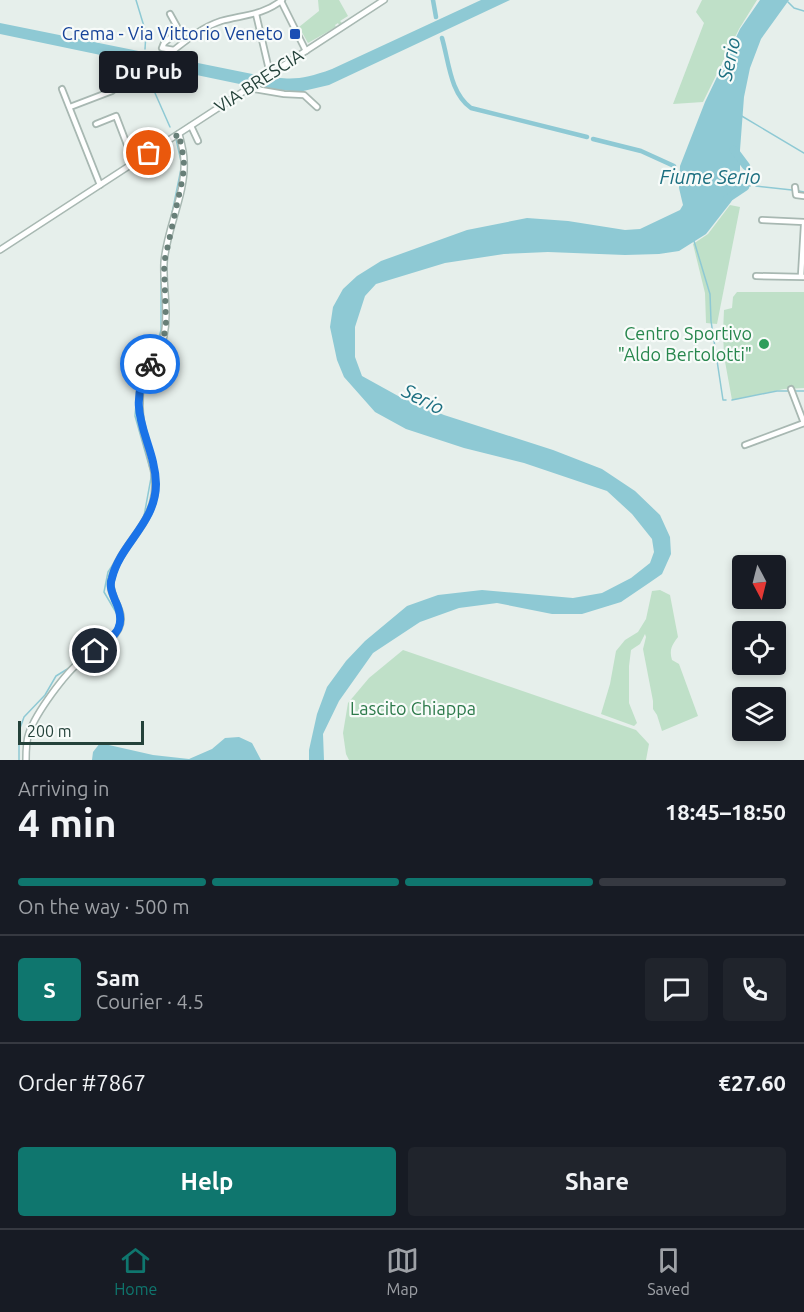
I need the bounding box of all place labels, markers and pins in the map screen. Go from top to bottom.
place label: Crema - Via Vittorio Veneto [62,23,283,43]
marker: Crema - Via Vittorio Veneto [288,27,302,41]
callout: Du Pub [100,51,198,93]
pin [123,127,174,178]
place label: Centro Sportivo "Aldo Bertolotti" [618,323,752,364]
marker: Centro Sportivo "Aldo Bertolotti" [757,337,771,351]
pin [69,625,120,676]

